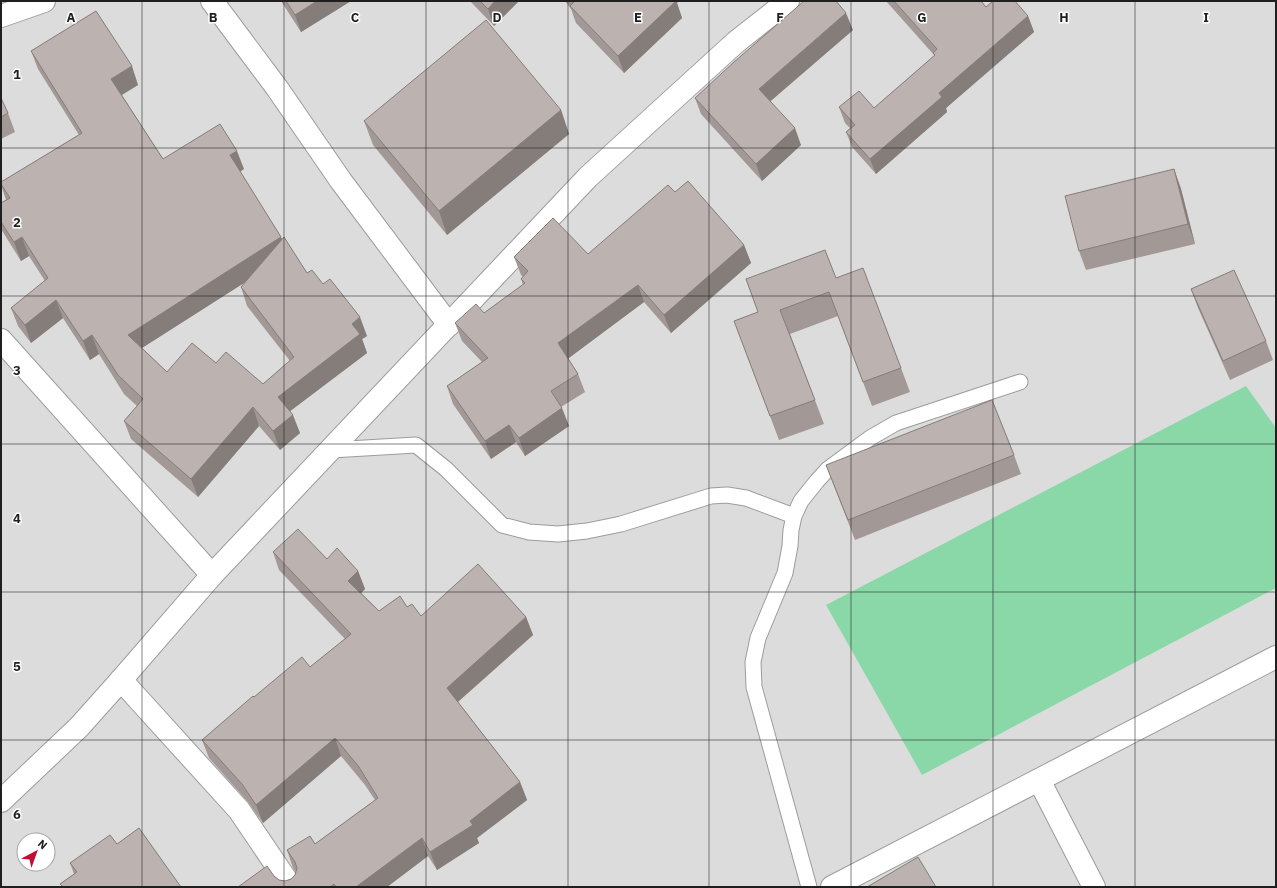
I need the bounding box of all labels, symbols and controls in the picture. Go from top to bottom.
text: A [67,9,76,26]
text: B [209,9,218,26]
text: C [351,9,360,26]
text: D [492,9,502,26]
text: E [634,9,642,26]
text: F [776,9,784,26]
text: G [917,9,927,26]
text: H [1059,9,1069,26]
text: I [1203,9,1209,26]
text: 1 [13,66,21,83]
text: 2 [13,214,21,231]
text: 3 [13,362,21,379]
text: 4 [13,510,21,527]
text: 5 [13,658,21,675]
text: 6 [13,806,21,823]
north arrow [16,832,56,872]
text: N [35,837,50,852]

